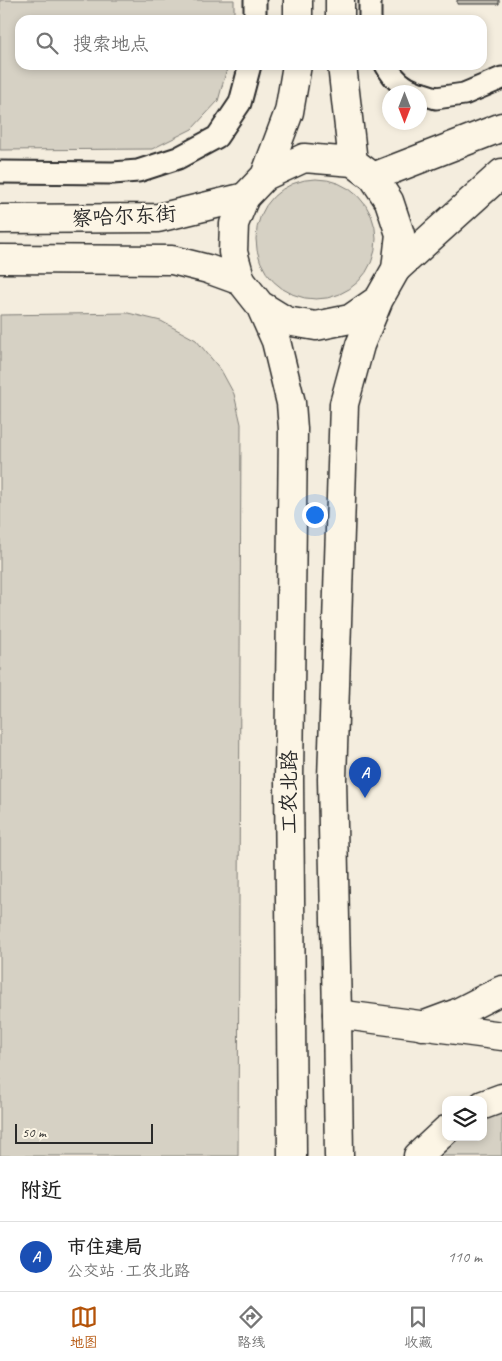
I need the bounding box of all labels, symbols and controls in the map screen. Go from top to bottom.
search box [15,15,487,70]
icon: search [33,29,61,57]
text: 搜索地点 [73,32,149,56]
north arrow [382,85,427,130]
street label: 察哈尔东街 [71,200,177,232]
your location [302,502,328,528]
street label: 工农北路 [276,750,302,834]
pin: A [349,757,381,798]
map controls [442,1096,487,1141]
button: layers [442,1096,487,1141]
scale bar [15,1121,152,1144]
text: 50 m [22,1124,46,1141]
text: 附近 [20,1177,62,1203]
text: 市住建局 [67,1235,143,1259]
text: A [32,1247,40,1267]
text: 110 m [448,1247,482,1267]
text: 公交站 · 工农北路 [67,1261,190,1281]
tab: 地图 [70,1303,98,1351]
tab: 路线 [237,1303,265,1351]
tab: 收藏 [404,1303,432,1351]

